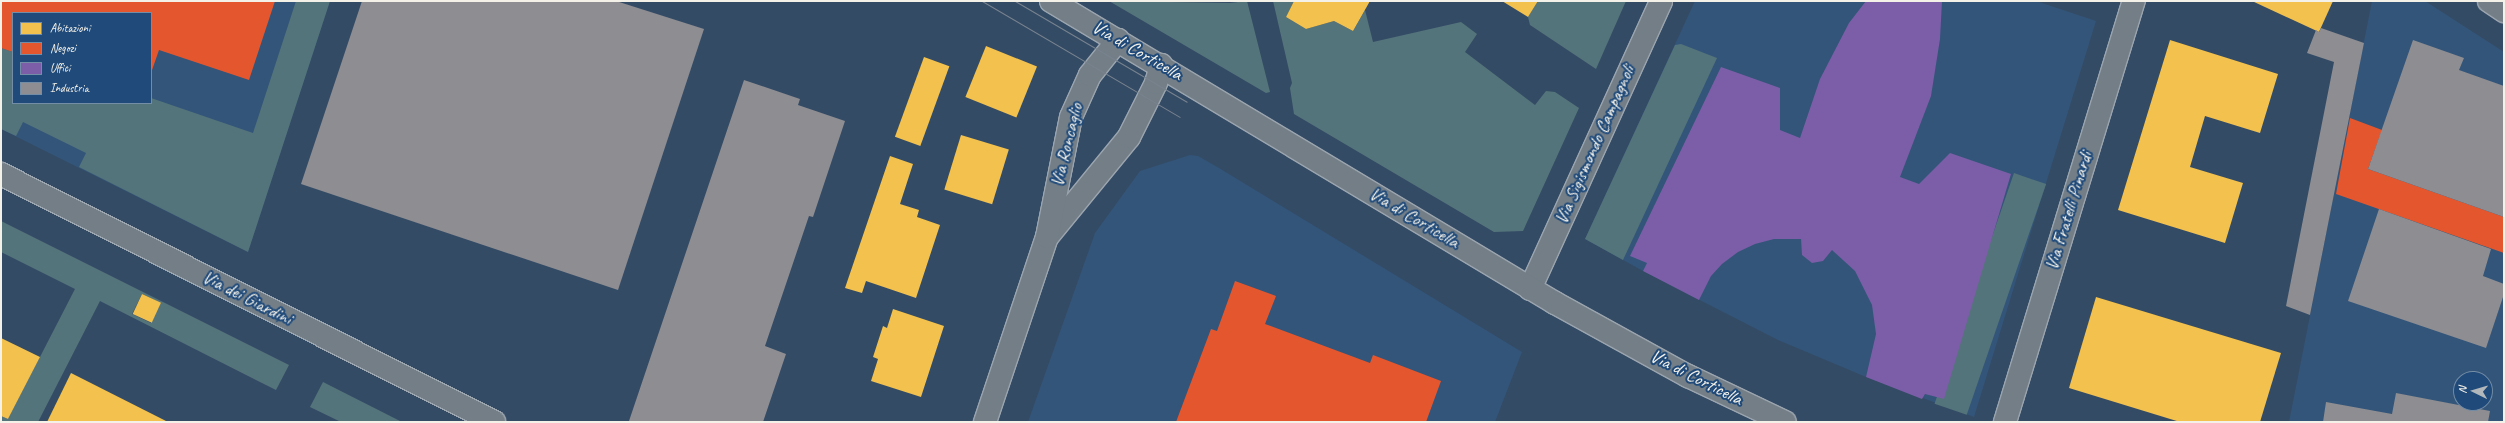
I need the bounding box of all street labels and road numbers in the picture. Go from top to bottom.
street label: Via di Corticella [1088,16,1186,86]
street label: Via Sigismondo Campagnoli [1550,62,1640,228]
street label: Via Roncaglio [1046,101,1088,189]
street label: Via Fratelli Pinardi [2040,149,2098,273]
street label: Via di Corticella [1365,182,1463,254]
street label: Via dei Giardini [198,266,296,330]
street label: Via di Corticella [1646,345,1746,411]

